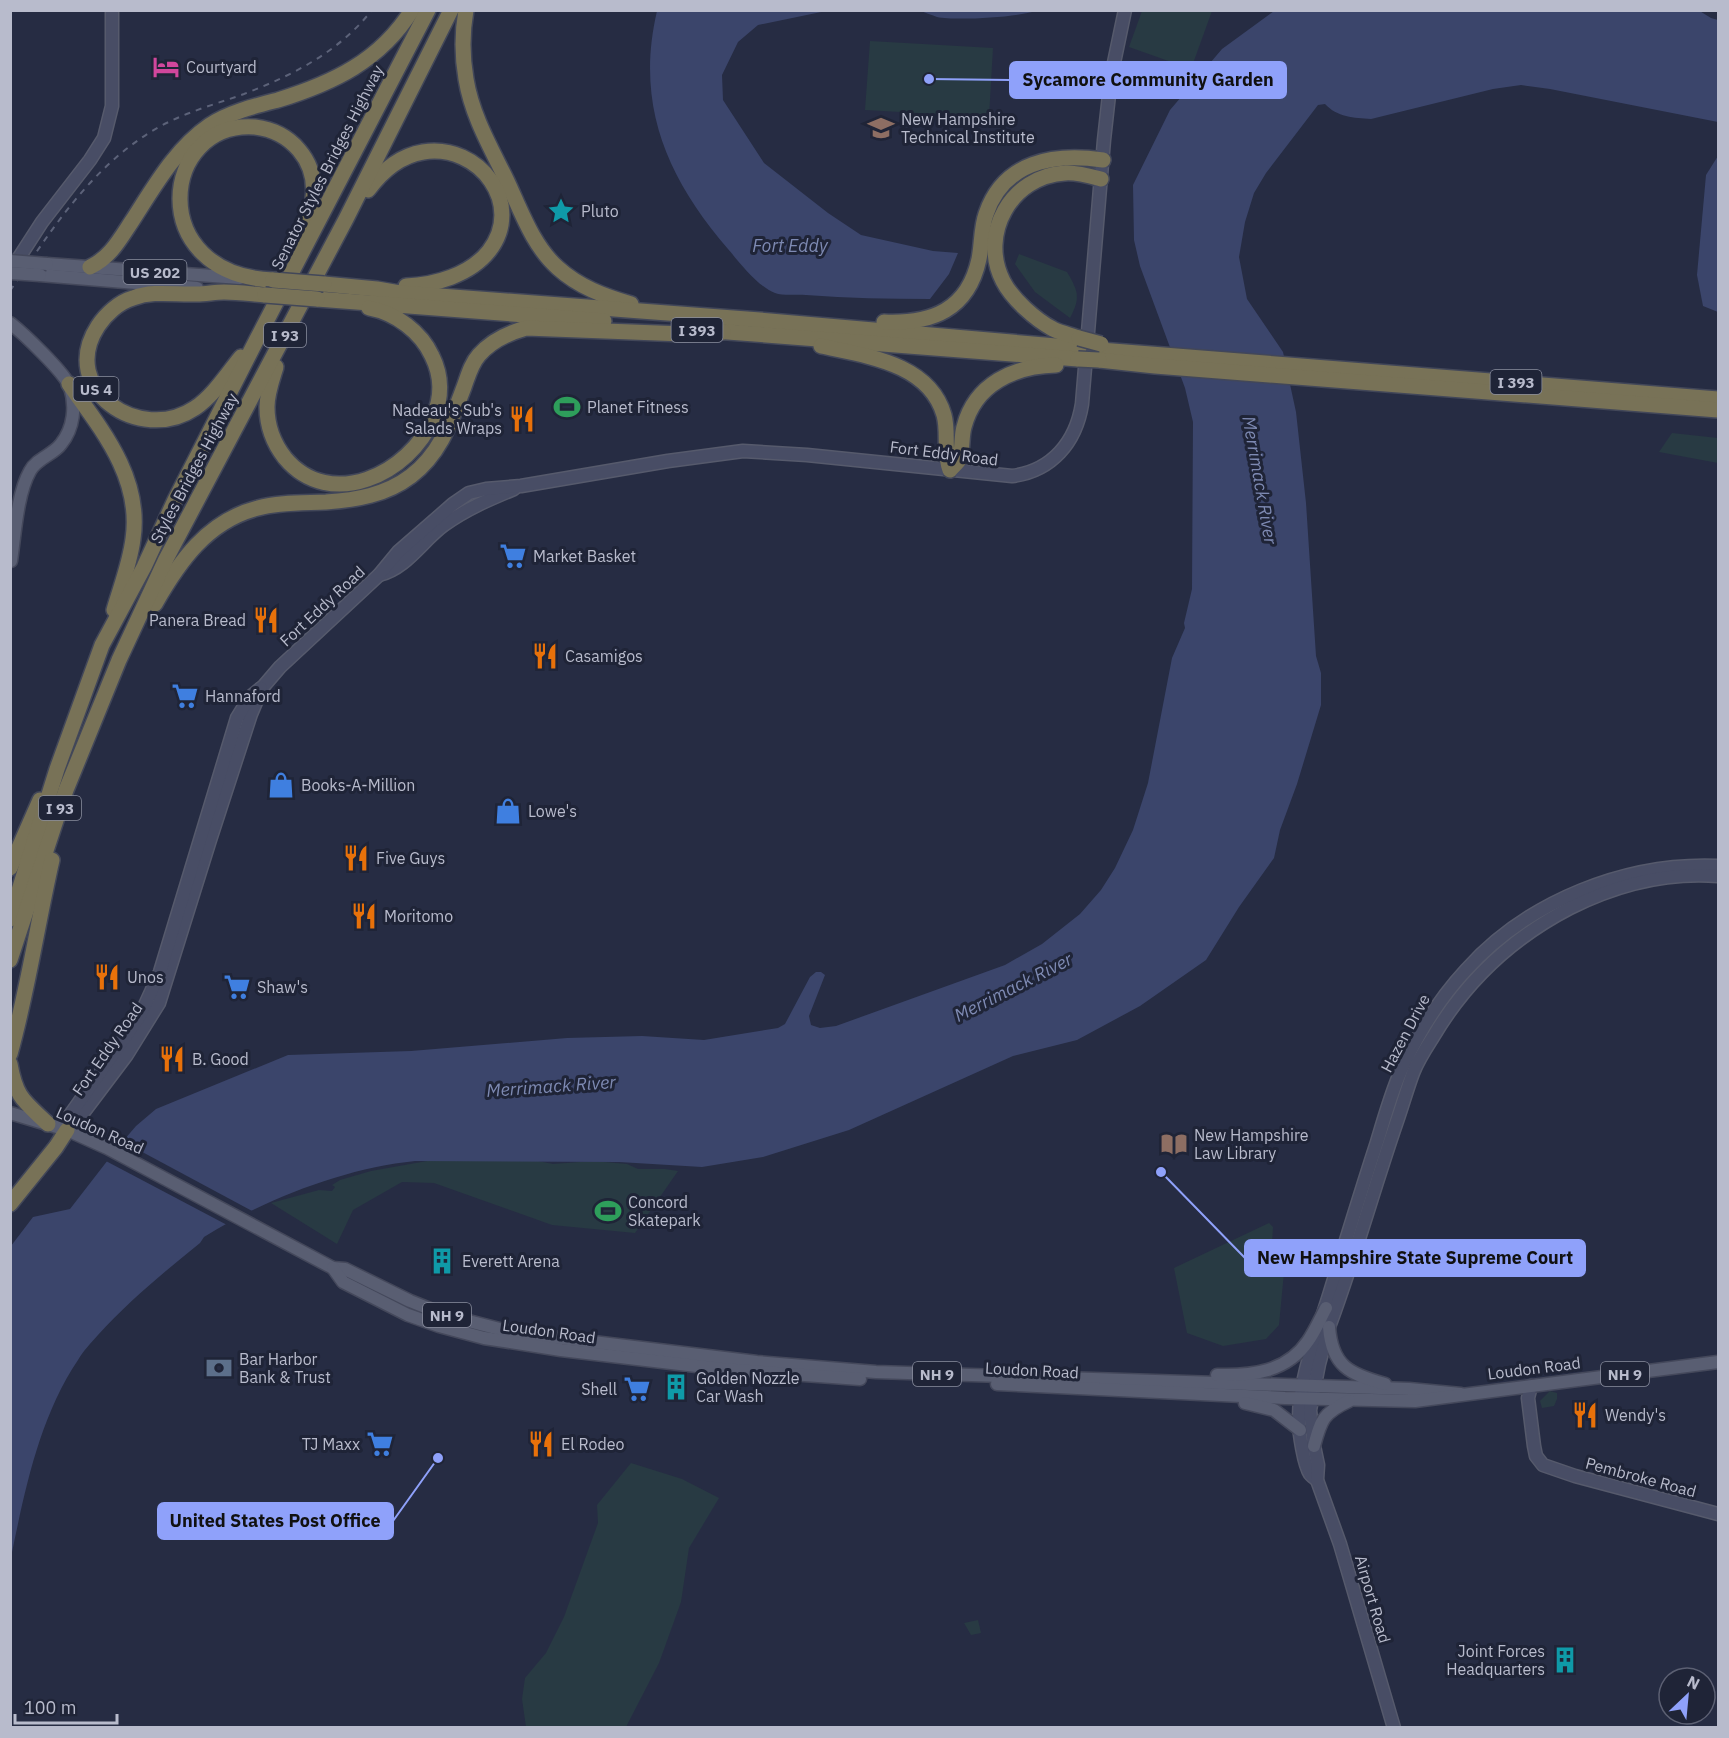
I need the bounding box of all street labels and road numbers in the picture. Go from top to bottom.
street label: Senator Styles Bridges Highway [267,61,387,273]
road number: US 202 [124,260,186,284]
road number: I 393 [672,318,722,342]
road number: I 93 [264,323,306,347]
road number: I 393 [1490,370,1541,394]
road number: US 4 [74,377,118,401]
street label: Styles Bridges Highway [146,389,242,547]
street label: Fort Eddy Road [889,436,999,470]
street label: Fort Eddy Road [275,561,369,651]
road number: I 93 [39,796,81,820]
street label: Hazen Drive [1376,990,1434,1076]
street label: Fort Eddy Road [68,999,146,1099]
street label: Loudon Road [53,1102,147,1158]
road number: NH 9 [423,1303,471,1327]
street label: Loudon Road [501,1315,597,1347]
street label: Loudon Road [1486,1352,1582,1384]
street label: Loudon Road [985,1358,1079,1382]
road number: NH 9 [913,1362,961,1386]
road number: NH 9 [1601,1362,1649,1386]
street label: Pembroke Road [1584,1453,1698,1501]
street label: Airport Road [1351,1553,1395,1645]

